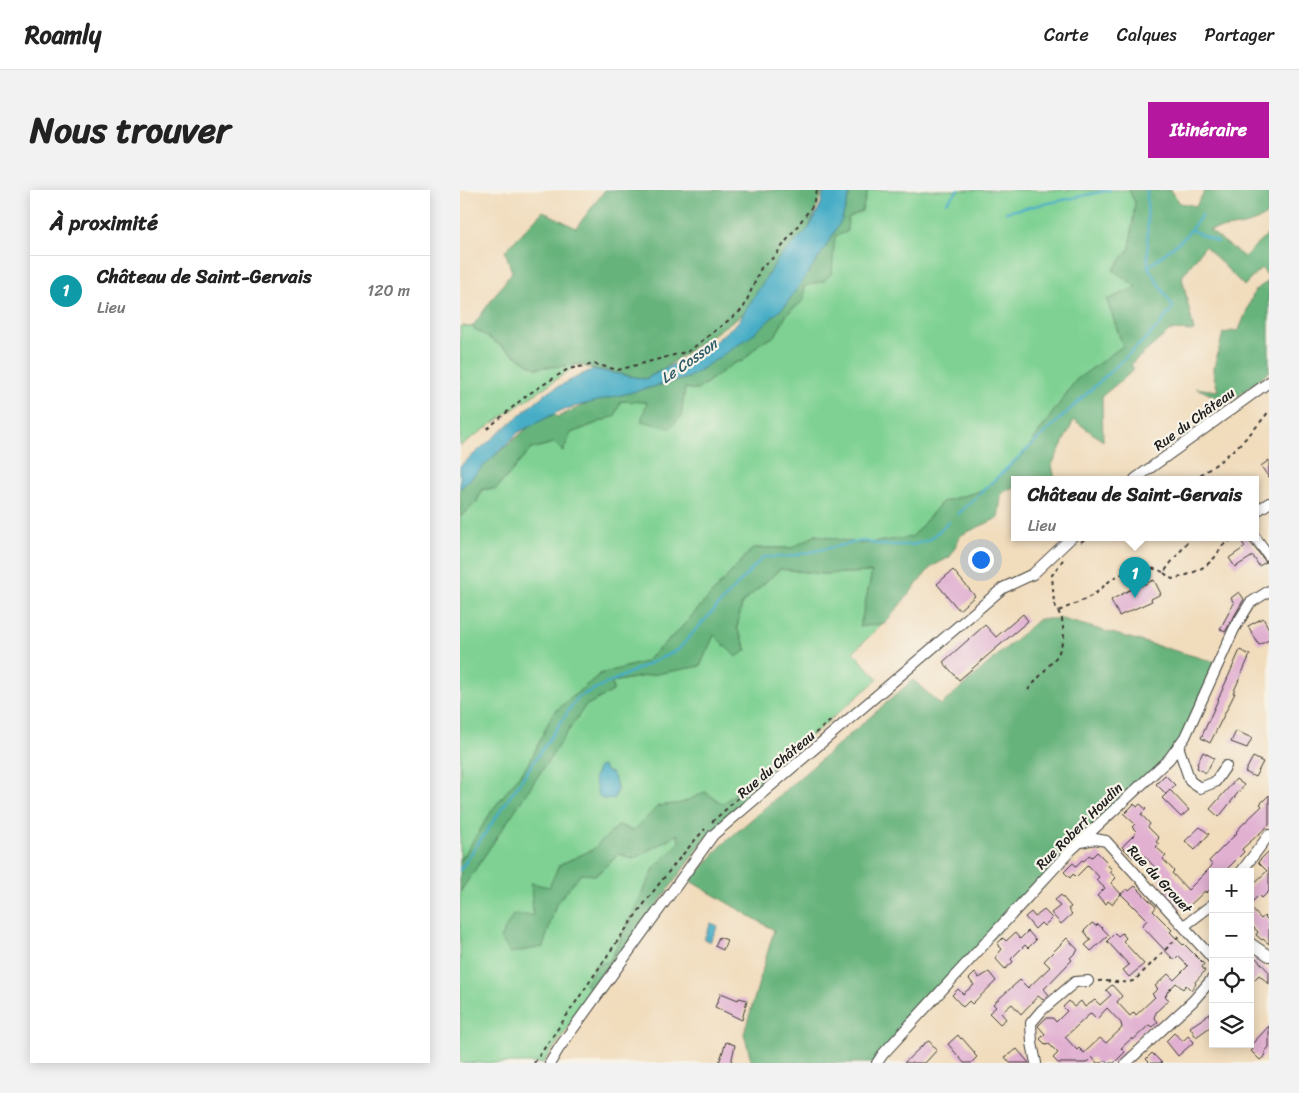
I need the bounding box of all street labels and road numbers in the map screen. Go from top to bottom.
street label: Rue du Château [1148,381,1241,458]
street label: Rue du Château [732,724,821,805]
street label: Rue Robert Houdin [1030,776,1129,876]
street label: Rue du Grouet [1121,839,1199,921]

